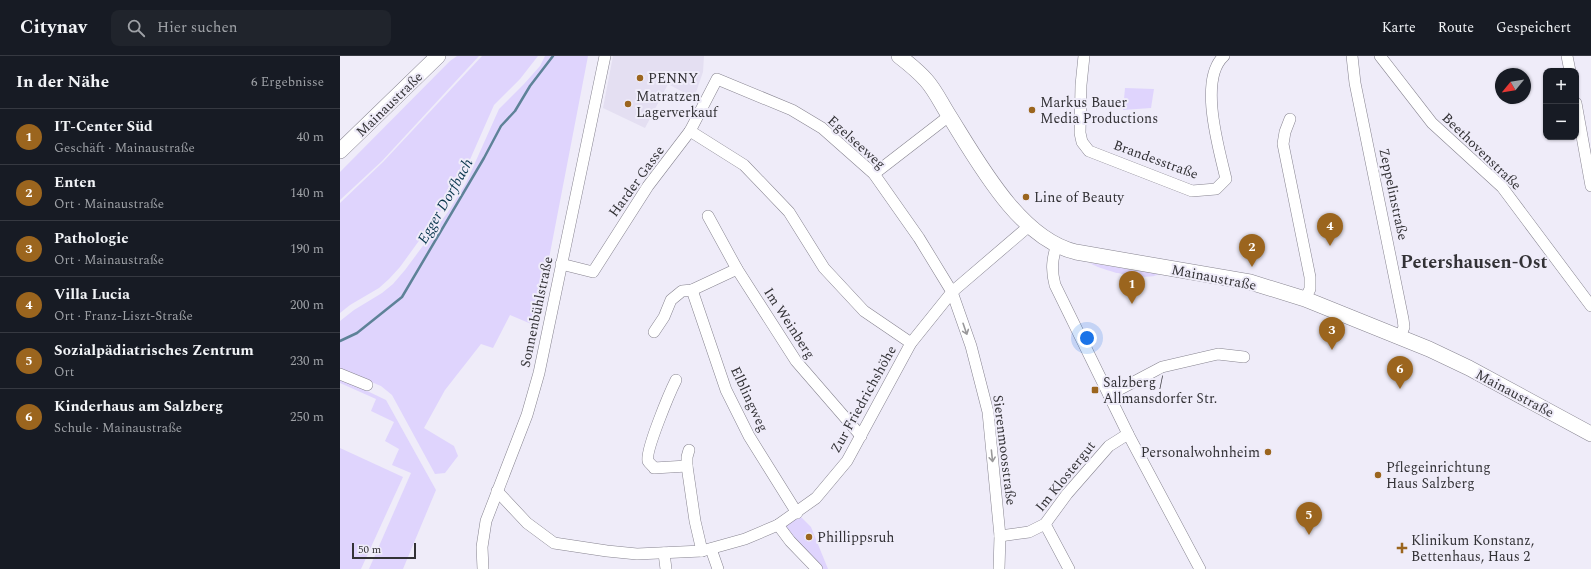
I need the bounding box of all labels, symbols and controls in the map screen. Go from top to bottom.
search box [111,10,391,46]
text: Citynav [20,13,87,42]
text: Hier suchen [157,16,238,39]
icon: search [125,17,147,39]
text: Karte [1382,17,1416,38]
text: Route [1438,17,1474,38]
text: Gespeichert [1496,17,1571,38]
street label: Mainaustraße [351,67,428,142]
place label: PENNY [648,68,698,89]
north arrow [1495,68,1531,104]
map controls [1543,68,1579,140]
button: + [1543,68,1579,104]
text: In der Nähe [16,69,109,95]
text: 6 Ergebnisse [251,72,324,92]
marker: PENNY [635,73,645,83]
place label: Matratzen Lagerverkauf [636,86,719,123]
place label: Markus Bauer Media Productions [1040,92,1158,129]
marker: Matratzen Lagerverkauf [623,99,633,109]
button: − [1543,104,1579,140]
marker: Markus Bauer Media Productions [1027,105,1037,115]
street label: Beethovenstraße [1437,108,1527,195]
street label: Egelseeweg [823,110,890,174]
text: IT-Center Süd [54,115,153,138]
text: 1 [25,127,33,147]
text: 40 m [297,127,324,147]
street label: Brandesstraße [1110,134,1202,185]
text: Geschäft · Mainaustraße [54,138,195,158]
street label: Harder Gasse [603,141,670,221]
street label: Zeppelinstraße [1374,146,1414,242]
water label: Egger Dorfbach [412,154,479,248]
text: Enten [54,171,96,194]
text: 2 [25,183,33,203]
text: 140 m [290,183,324,203]
place label: Line of Beauty [1034,187,1125,208]
marker: Line of Beauty [1021,192,1031,202]
text: Ort · Mainaustraße [54,194,164,214]
pin: 4 [1317,213,1343,246]
text: Pathologie [54,227,129,250]
pin: 2 [1239,234,1265,267]
text: 3 [25,239,33,259]
text: 190 m [290,239,324,259]
district label: Petershausen-Ost [1401,249,1548,276]
text: Ort · Mainaustraße [54,250,164,270]
street label: Sonnenbühlstraße [514,254,559,370]
street label: Mainaustraße [1170,259,1258,296]
pin: 1 [1119,271,1145,304]
text: Villa Lucia [54,283,130,306]
street label: Im Weinberg [759,283,821,363]
text: 4 [25,295,33,315]
text: 200 m [290,295,324,315]
text: Ort · Franz-Liszt-Straße [54,306,193,326]
pin: 3 [1319,317,1345,350]
one-way arrow [962,323,970,335]
your location [1077,328,1097,348]
text: Sozialpädiatrisches Zentrum [54,339,254,362]
street label: Zur Friedrichshöhe [825,341,902,457]
text: 5 [25,351,33,371]
text: 230 m [290,351,324,371]
pin: 6 [1387,356,1413,389]
text: Ort [54,362,74,382]
street label: Elblingweg [725,363,774,435]
street label: Mainaustraße [1472,364,1558,423]
place label: Salzberg / Allmansdorfer Str. [1103,372,1217,409]
marker: Salzberg / Allmansdorfer Str. [1090,385,1100,395]
street label: Sierenmoosstraße [987,394,1022,507]
text: Kinderhaus am Salzberg [54,395,223,418]
text: 6 [25,407,33,427]
text: 250 m [290,407,324,427]
text: Schule · Mainaustraße [54,418,182,438]
street label: Im Klostergut [1030,436,1101,516]
place label: Personalwohnheim [1141,442,1260,463]
marker: Personalwohnheim [1263,447,1273,457]
one-way arrow [988,449,996,462]
place label: Pflegeinrichtung Haus Salzberg [1386,457,1491,494]
marker: Pflegeinrichtung Haus Salzberg [1373,470,1383,480]
pin: 5 [1296,502,1322,535]
place label: Phillippsruh [817,527,895,548]
place label: Klinikum Konstanz, Bettenhaus, Haus 2 [1411,530,1534,567]
marker: Phillippsruh [804,532,814,542]
scale bar [352,541,416,560]
text: 50 m [358,541,381,558]
marker: Klinikum Konstanz, Bettenhaus, Haus 2 [1396,542,1408,554]

